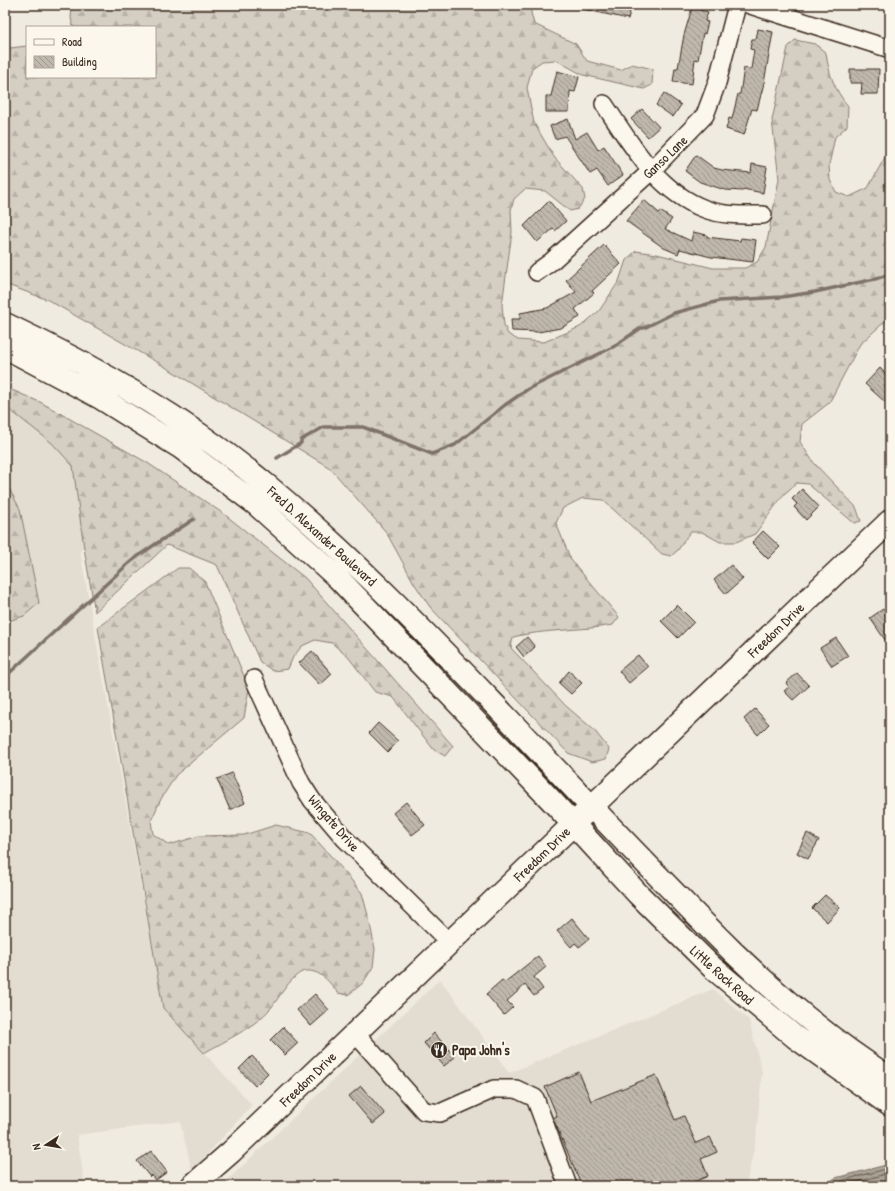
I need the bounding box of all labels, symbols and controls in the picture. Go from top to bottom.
legend [26,26,156,78]
text: Road [62,33,82,50]
text: Building [62,53,97,70]
street label: Ganso Lane [638,130,691,183]
street label: Fred D. Alexander Boulevard [263,481,382,590]
street label: Freedom Drive [742,598,808,662]
street label: Wingate Drive [304,790,365,856]
street label: Freedom Drive [508,822,574,886]
street label: Little Rock Road [686,941,759,1009]
restaurant icon: Papa John's [429,1040,449,1060]
place label: Papa John's [452,1040,510,1061]
street label: Freedom Drive [274,1047,340,1111]
north arrow [26,1125,66,1165]
text: N [29,1143,44,1151]

